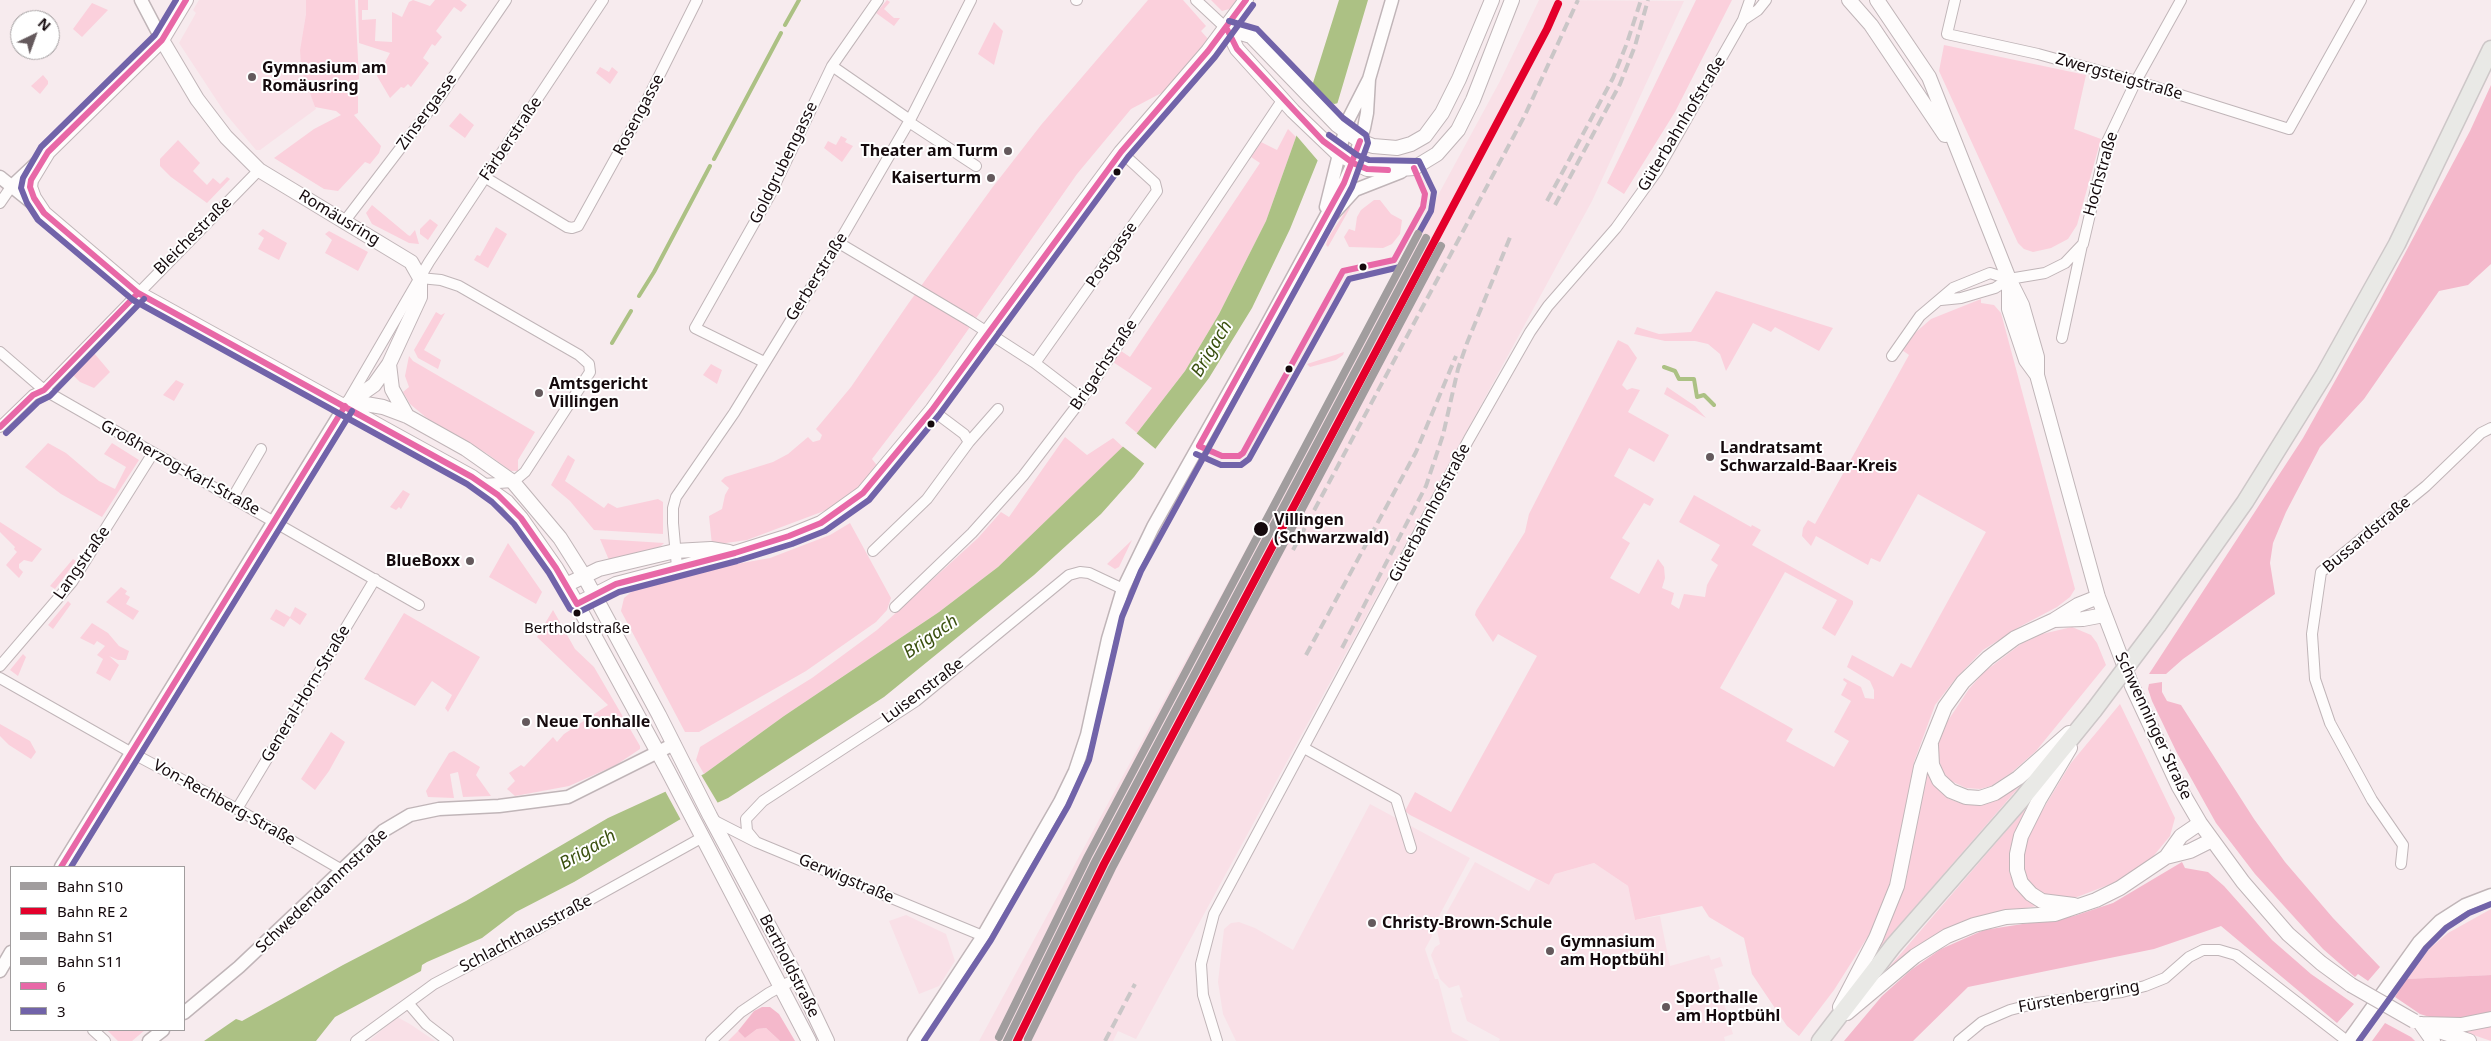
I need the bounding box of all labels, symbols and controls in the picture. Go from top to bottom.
north arrow [10,10,60,60]
text: N [34,13,55,35]
street label: Zwergsteigstraße [2053,50,2185,104]
street label: Güterbahnhofstraße [1634,53,1730,195]
place label: Gymnasium am Romäusring [262,58,386,96]
street label: Zinsergasse [393,70,461,154]
marker: Gymnasium am Romäusring [246,71,258,83]
street label: Rosengasse [610,71,668,159]
street label: Färberstraße [476,93,546,185]
street label: Goldgrubengasse [746,99,822,227]
street label: Hochstraße [2080,130,2122,218]
place label: Theater am Turm [860,141,998,161]
marker: Theater am Turm [1002,145,1014,157]
unlabelled marker [1112,167,1122,177]
place label: Kaiserturm [891,168,981,188]
marker: Kaiserturm [985,172,997,184]
street label: Romäusring [295,186,383,250]
street label: Bleichestraße [150,193,236,279]
street label: Postgasse [1082,218,1142,292]
street label: Gerberstraße [782,229,852,325]
unlabelled marker [1358,262,1368,272]
street label: Brigachstraße [1067,316,1141,414]
water label: Brigach [1187,317,1237,381]
unlabelled marker [1284,364,1294,374]
place label: Amtsgericht Villingen [549,374,648,412]
marker: Amtsgericht Villingen [533,387,545,399]
street label: Großherzog-Karl-Straße [97,416,263,520]
unlabelled marker [926,419,936,429]
place label: Landratsamt Schwarzald-Baar-Kreis [1720,438,1897,476]
street label: Güterbahnhofstraße [1385,440,1475,586]
marker: Landratsamt Schwarzald-Baar-Kreis [1704,451,1716,463]
street label: Bussardstraße [2319,493,2415,577]
place label: Villingen (Schwarzwald) [1274,510,1389,548]
marker: Villingen (Schwarzwald) [1252,520,1270,538]
street label: Langstraße [50,523,114,603]
place label: BlueBoxx [386,551,460,571]
marker: BlueBoxx [464,555,476,567]
marker: Bertholdstraße [572,608,582,618]
water label: Brigach [899,610,963,664]
place label: Bertholdstraße [524,620,630,638]
street label: General-Horn-Straße [258,622,354,766]
street label: Schwenninger Straße [2110,649,2196,803]
street label: Luisenstraße [879,654,967,728]
place label: Neue Tonhalle [536,712,650,732]
marker: Neue Tonhalle [520,716,532,728]
street label: Von-Rechberg-Straße [149,756,299,850]
street label: Schwedendammstraße [252,825,392,957]
water label: Brigach [556,825,620,875]
street label: Gerwigstraße [795,850,897,908]
legend [10,866,185,1031]
text: Bahn S10 [57,876,123,896]
street label: Schlachthausstraße [457,891,595,977]
text: Bahn RE 2 [57,901,128,921]
street label: Bertholdstraße [755,911,823,1021]
place label: Christy-Brown-Schule [1382,913,1552,933]
marker: Christy-Brown-Schule [1366,917,1378,929]
text: Bahn S1 [57,926,114,946]
place label: Gymnasium am Hoptbühl [1560,932,1664,970]
marker: Gymnasium am Hoptbühl [1544,945,1556,957]
text: Bahn S11 [57,951,123,971]
text: 6 [57,976,66,996]
street label: Fürstenbergring [2017,977,2141,1017]
place label: Sporthalle am Hoptbühl [1676,988,1780,1026]
text: 3 [57,1001,66,1021]
marker: Sporthalle am Hoptbühl [1660,1001,1672,1013]

